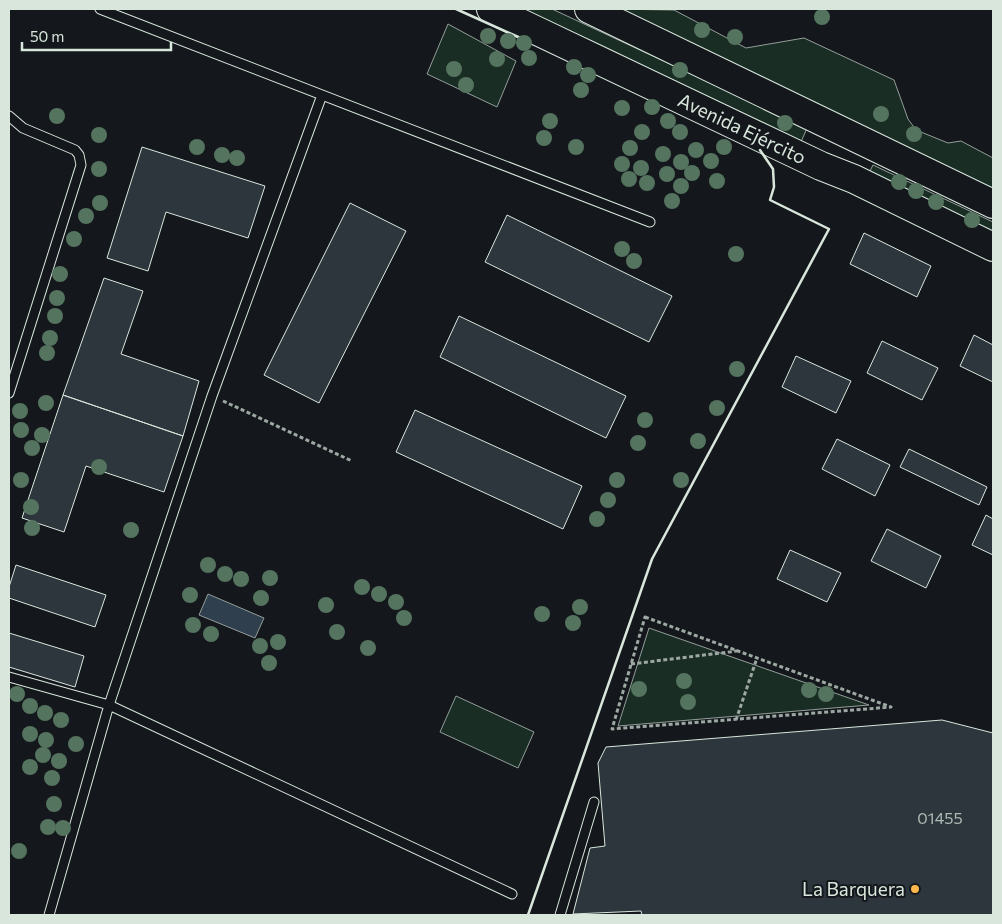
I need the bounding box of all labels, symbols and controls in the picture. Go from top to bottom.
scale bar [22,20,171,52]
text: 50 m [30,27,64,45]
street label: Avenida Ejército [675,88,810,168]
house number: 01455 [917,808,963,827]
place label: La Barquera [802,877,905,900]
marker: La Barquera [909,883,921,895]

